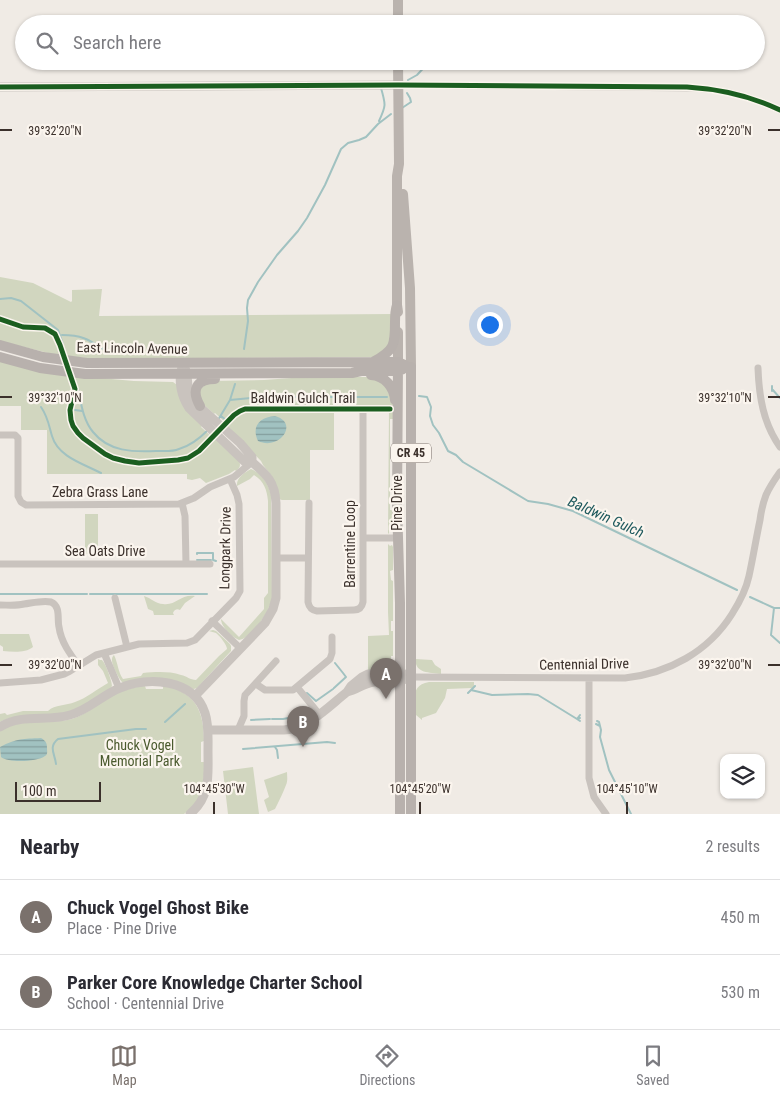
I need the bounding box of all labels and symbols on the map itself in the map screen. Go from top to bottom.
text: 39°32'20"N [28,124,82,138]
text: 39°32'20"N [698,124,752,138]
your location [477,312,503,338]
street label: East Lincoln Avenue [76,339,188,357]
street label: Baldwin Gulch Trail [250,390,356,406]
text: 39°32'10"N [28,391,82,405]
text: 39°32'10"N [698,391,752,405]
road number: CR 45 [391,443,431,462]
street label: Pine Drive [389,475,405,531]
street label: Zebra Grass Lane [52,484,149,500]
water label: Baldwin Gulch [565,492,647,542]
street label: Barrentine Loop [342,500,358,588]
street label: Longpark Drive [216,506,234,589]
street label: Sea Oats Drive [65,543,146,559]
street label: Centennial Drive [539,655,629,673]
text: 39°32'00"N [28,658,82,672]
pin: A [370,658,402,699]
text: 39°32'00"N [698,658,752,672]
pin: B [287,706,319,747]
park label: Chuck Vogel Memorial Park [100,737,181,769]
scale bar [15,779,101,802]
text: 104°45'30"W [183,782,245,796]
text: 104°45'20"W [389,782,451,796]
text: 104°45'10"W [596,782,658,796]

